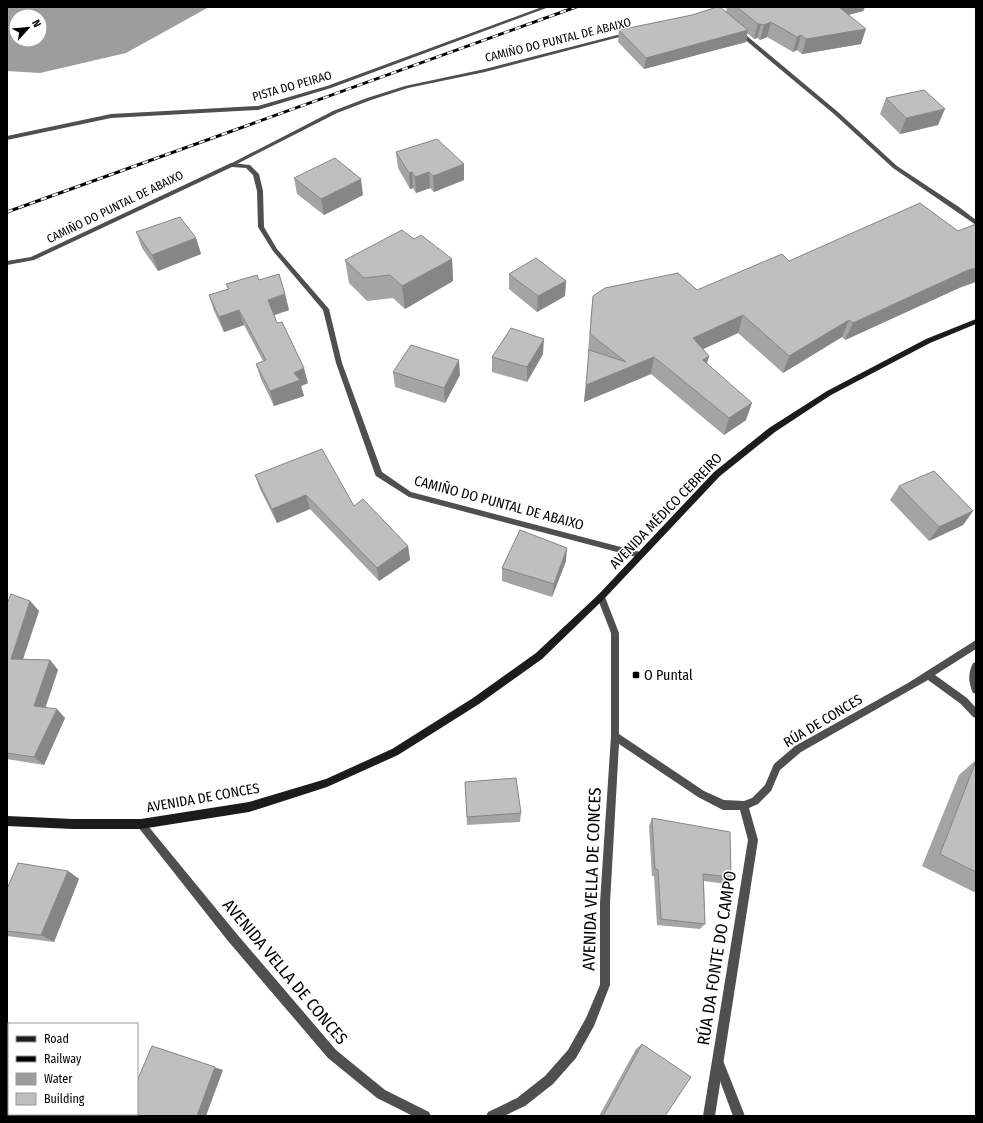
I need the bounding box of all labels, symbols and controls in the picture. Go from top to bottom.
north arrow [8,8,48,48]
street label: CAMIÑO DO PUNTAL DE ABAIXO [483,14,632,65]
text: N [29,18,44,30]
street label: PISTA DO PEIRAO [251,68,333,104]
street label: CAMIÑO DO PUNTAL DE ABAIXO [44,167,185,246]
street label: AVENIDA MÉDICO CEBREIRO [606,449,726,572]
street label: CAMIÑO DO PUNTAL DE ABAIXO [412,472,586,534]
place label: O Puntal [644,667,693,684]
marker: O Puntal [631,670,641,680]
street label: RÚA DE CONCES [780,690,866,751]
street label: AVENIDA DE CONCES [145,780,261,816]
street label: AVENIDA VELLA DE CONCES [578,787,606,971]
street label: RÚA DA FONTE DO CAMPO [693,869,741,1047]
street label: AVENIDA VELLA DE CONCES [218,895,352,1049]
legend [8,1023,138,1115]
text: Road [44,1032,69,1046]
text: Railway [44,1052,82,1066]
text: Water [44,1072,73,1086]
text: Building [44,1092,85,1106]

